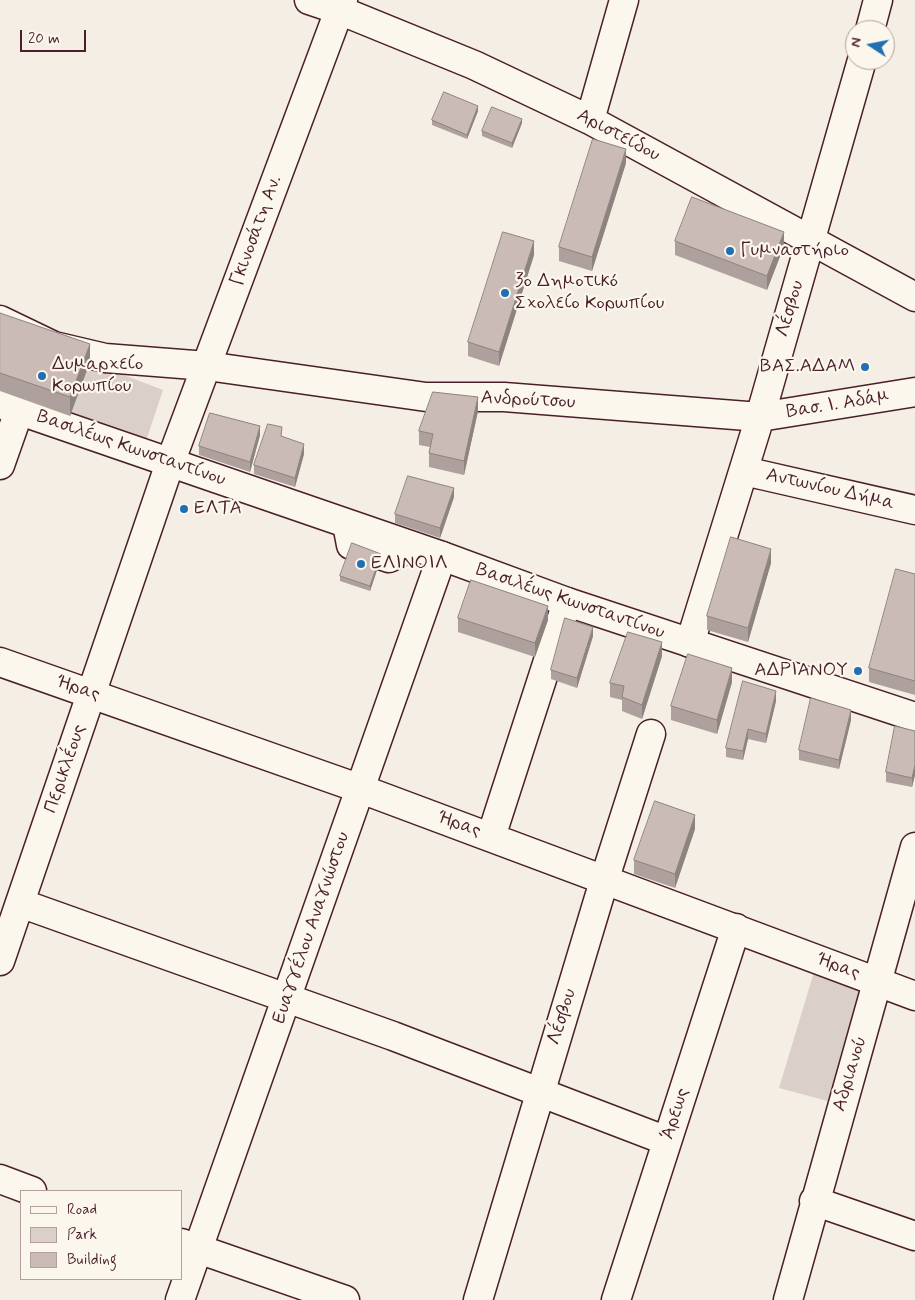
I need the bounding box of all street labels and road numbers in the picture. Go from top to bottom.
street label: Αριστείδου [572,105,664,167]
street label: Γκινοσάτη Αν. [226,173,288,289]
street label: Λέσβου [772,278,810,340]
street label: Βασ. Ι. Αδάμ [785,386,891,424]
street label: Ανδρούτσου [480,387,576,415]
street label: Βασιλέως Κωνσταντίνου [34,406,228,492]
street label: Αντωνίου Δήμα [764,464,896,516]
street label: Βασιλέως Κωνσταντίνου [473,559,667,645]
street label: Ήρας [53,671,103,707]
street label: Περικλέους [40,722,92,816]
street label: Ήρας [434,807,484,843]
street label: Ευαγγέλου Αναγνώστου [268,829,356,1027]
street label: Ήρας [813,948,863,986]
street label: Λέσβου [544,986,582,1048]
street label: Αδριανού [829,1034,873,1114]
street label: Άρεως [657,1085,695,1143]

